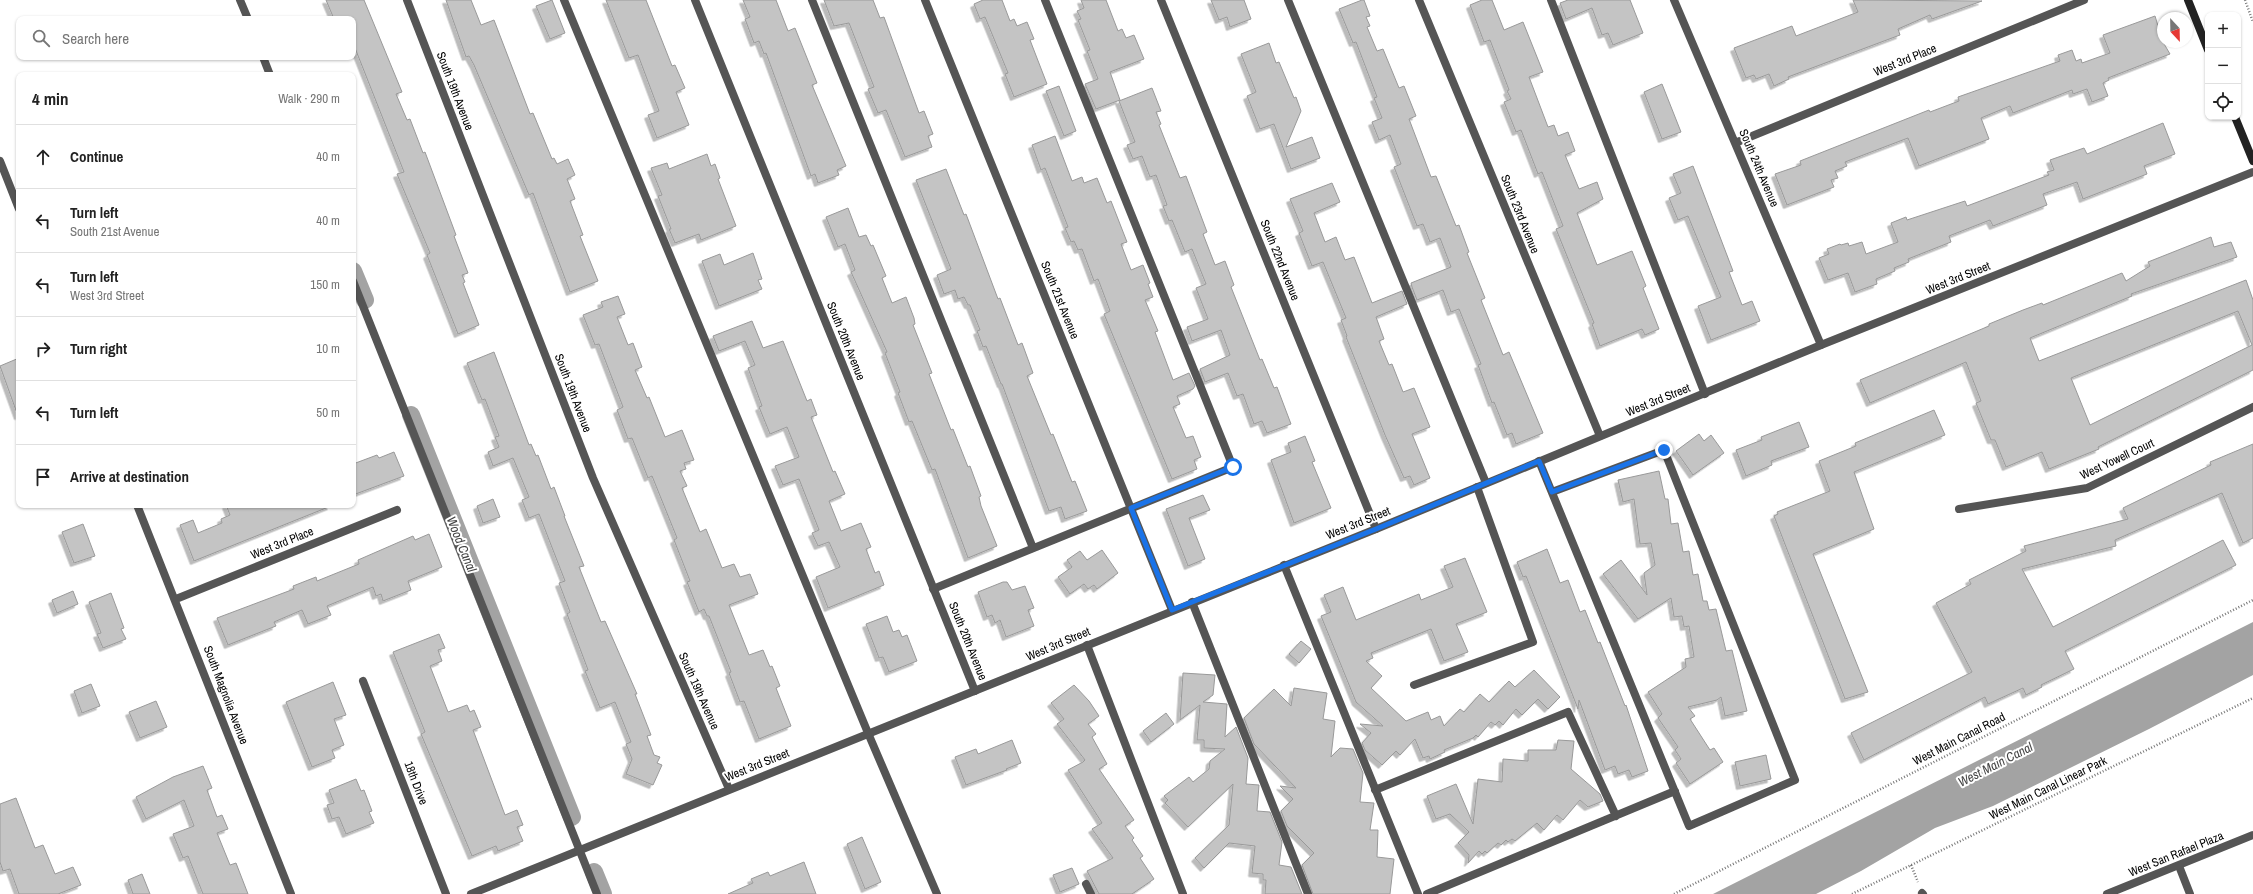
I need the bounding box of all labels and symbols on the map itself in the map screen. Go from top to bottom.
north arrow [2157,12,2193,48]
street label: West 3rd Place [1871,40,1939,80]
street label: South 19th Avenue [433,49,477,133]
street label: South 24th Avenue [1735,127,1783,209]
street label: South 23rd Avenue [1497,172,1543,256]
street label: South 22nd Avenue [1257,217,1303,303]
street label: West 3rd Street [1923,258,1993,298]
street label: South 21st Avenue [1037,259,1083,341]
street label: South 20th Avenue [823,300,869,382]
street label: South 19th Avenue [551,351,595,435]
street label: West 3rd Street [1623,380,1693,420]
street label: West Yowell Court [2077,435,2157,483]
route end [1655,441,1673,459]
route start [1224,458,1242,476]
street label: West 3rd Street [1323,503,1393,543]
water label: Wood Canal [443,514,481,575]
street label: West 3rd Place [248,523,316,563]
street label: South 20th Avenue [945,600,991,682]
street label: West 3rd Street [1023,623,1093,665]
street label: South Magnolia Avenue [200,643,252,747]
street label: South 19th Avenue [675,650,723,732]
street label: West Main Canal Road [1910,710,2008,768]
water label: West Main Canal [1955,739,2035,789]
street label: West 3rd Street [722,745,792,785]
street label: West Main Canal Linear Park [1987,753,2110,823]
street label: 18th Drive [400,759,432,807]
street label: West San Rafael Plaza [2126,827,2226,880]

